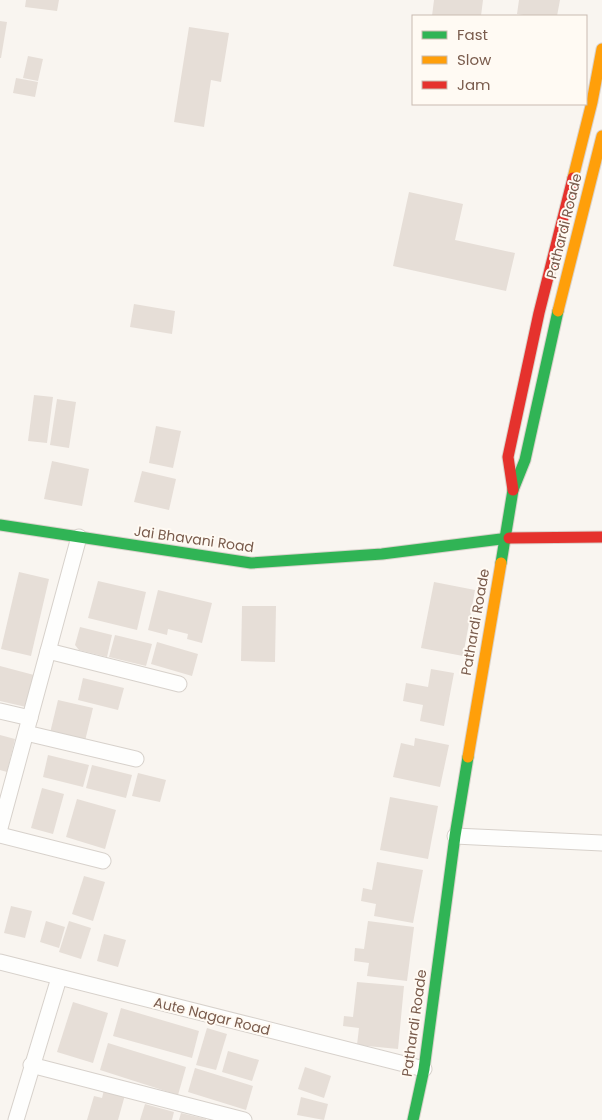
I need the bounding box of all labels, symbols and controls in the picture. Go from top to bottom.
legend [412,15,587,105]
text: Fast [457,24,488,45]
text: Slow [457,49,492,70]
text: Jam [457,74,491,95]
street label: Pathardi Roade [541,171,587,281]
street label: Jai Bhavani Road [133,521,255,557]
street label: Pathardi Roade [456,567,494,677]
street label: Pathardi Roade [397,968,431,1078]
street label: Aute Nagar Road [152,992,272,1040]

